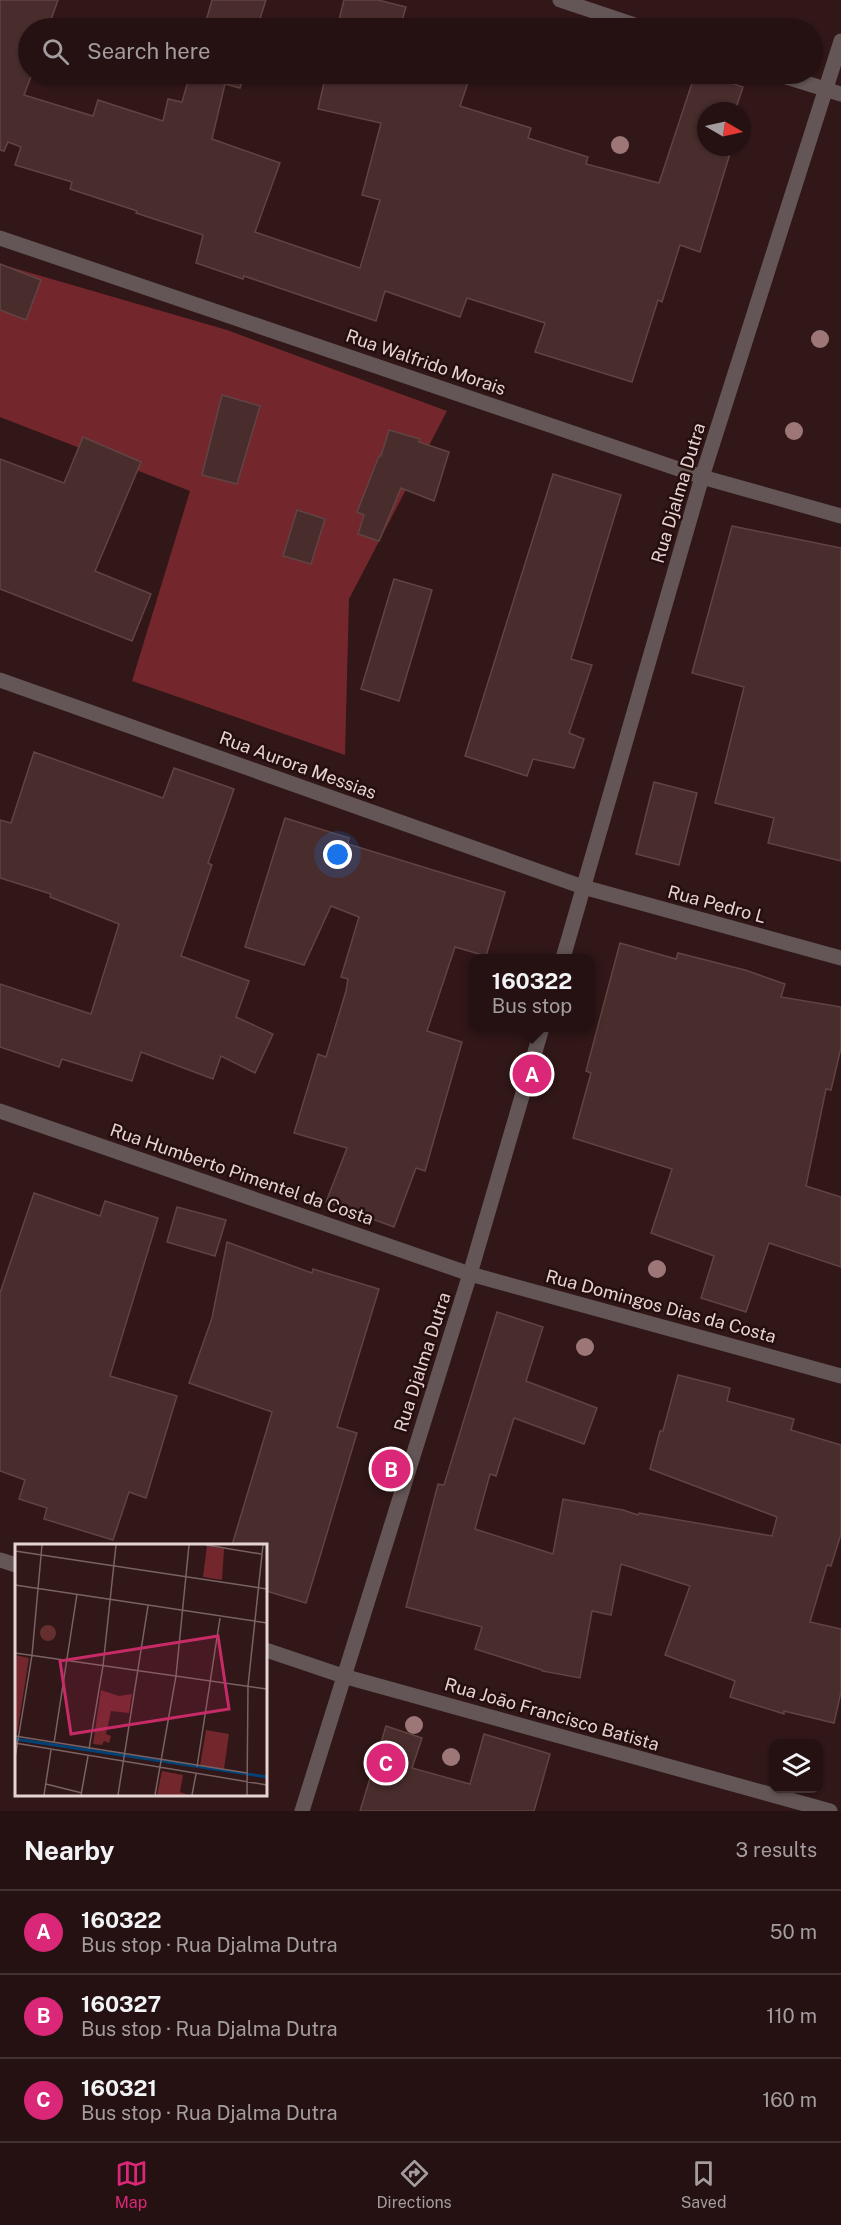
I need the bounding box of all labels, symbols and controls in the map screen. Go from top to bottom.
search box [18,18,823,84]
icon: search [39,35,72,68]
text: Search here [87,38,211,64]
north arrow [697,102,751,156]
street label: Rua Walfrido Morais [343,325,509,399]
street label: Rua Djalma Dutra [647,420,709,566]
street label: Rua Aurora Messias [217,727,379,803]
your location [323,840,352,869]
street label: Rua Pedro L [666,881,768,927]
popup [469,954,595,1032]
text: 160322 [492,968,572,994]
text: Bus stop [492,994,572,1018]
pin: A [512,1052,552,1096]
street label: Rua Humberto Pimentel da Costa [107,1119,377,1229]
street label: Rua Domingos Dias da Costa [543,1265,779,1347]
street label: Rua Djalma Dutra [389,1289,455,1435]
pin: B [372,1446,410,1492]
inset map [15,1544,267,1796]
street label: Rua João Francisco Batista [442,1673,662,1755]
map controls [769,1739,823,1793]
button: layers [769,1739,823,1793]
pin: C [366,1740,406,1786]
text: Nearby [24,1835,114,1866]
text: 3 results [736,1838,817,1862]
text: 160322 [81,1907,162,1933]
text: A [36,1920,51,1944]
text: 50 m [770,1920,817,1944]
text: Bus stop · Rua Djalma Dutra [81,1933,338,1957]
text: 160327 [81,1991,161,2017]
text: B [37,2004,50,2028]
text: 110 m [766,2004,817,2028]
text: Bus stop · Rua Djalma Dutra [81,2017,338,2041]
text: 160321 [81,2075,157,2101]
text: C [36,2088,51,2112]
text: 160 m [762,2088,817,2112]
text: Bus stop · Rua Djalma Dutra [81,2101,338,2125]
tab: Map [115,2157,148,2212]
tab: Directions [377,2157,452,2212]
tab: Saved [681,2157,726,2212]

